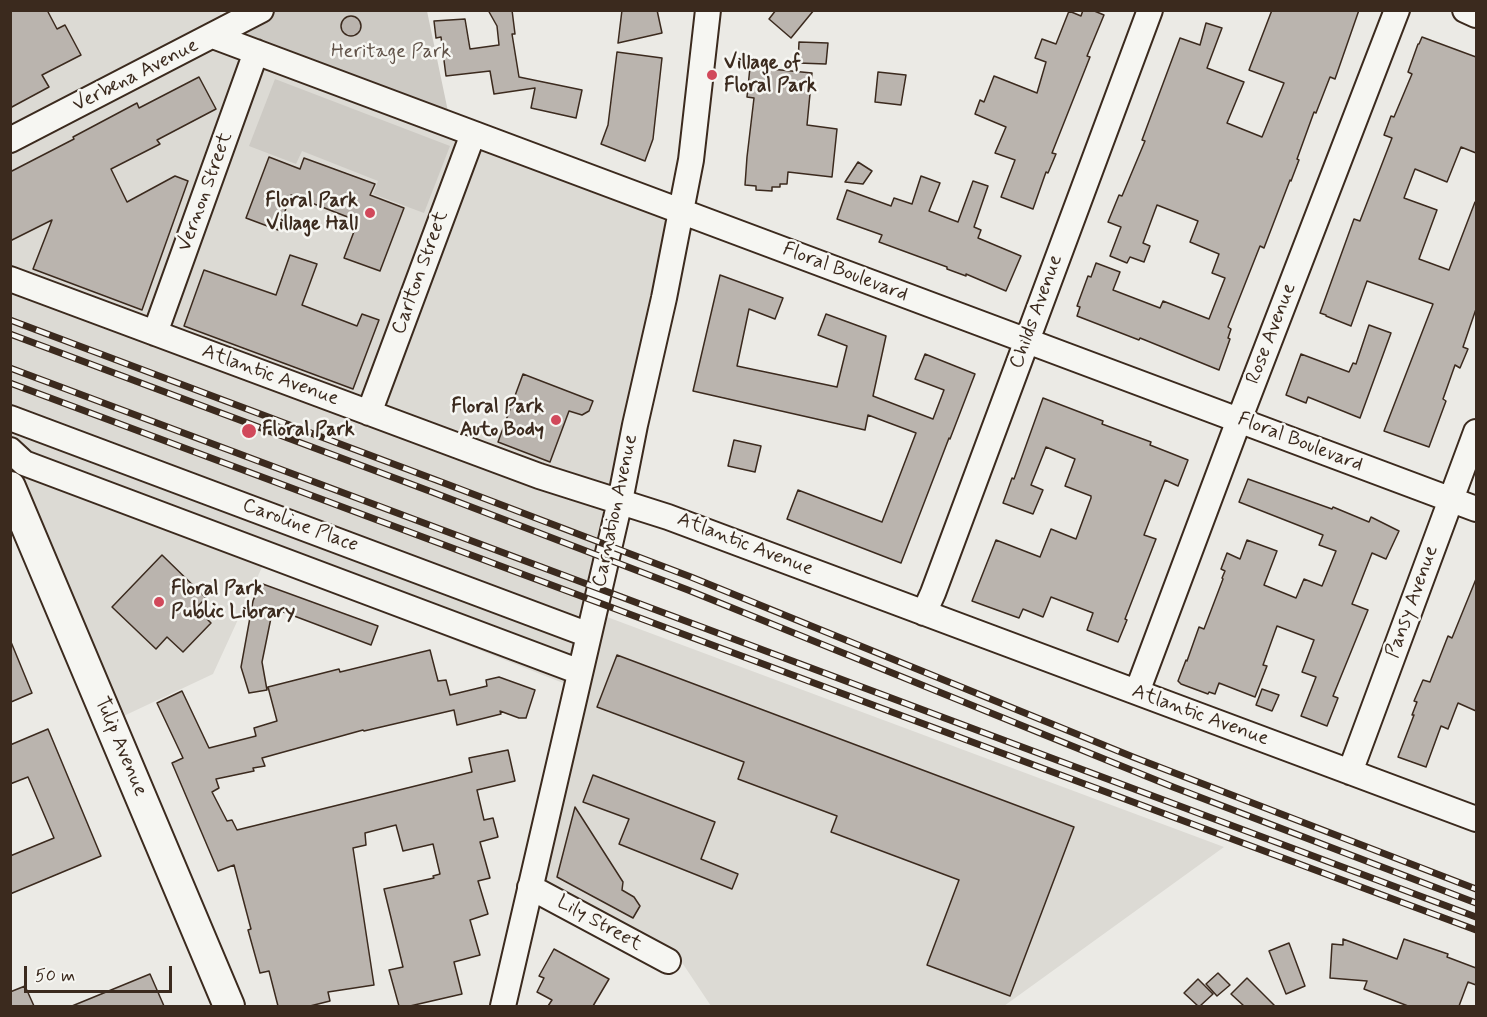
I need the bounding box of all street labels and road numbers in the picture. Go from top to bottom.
street label: Verbena Avenue [69,34,203,118]
street label: Vernon Street [173,129,239,255]
street label: Carlton Street [388,208,454,338]
street label: Floral Boulevard [779,238,911,308]
street label: Childs Avenue [1005,252,1069,372]
street label: Rose Avenue [1242,280,1302,388]
street label: Atlantic Avenue [198,340,342,412]
street label: Floral Boulevard [1234,408,1366,478]
street label: Carnation Avenue [588,432,644,590]
street label: Caroline Place [239,494,361,558]
street label: Atlantic Avenue [673,508,817,582]
street label: Pansy Avenue [1382,542,1444,662]
street label: Atlantic Avenue [1128,680,1272,752]
street label: Tulip Avenue [88,694,152,800]
street label: Lily Street [552,891,646,957]

